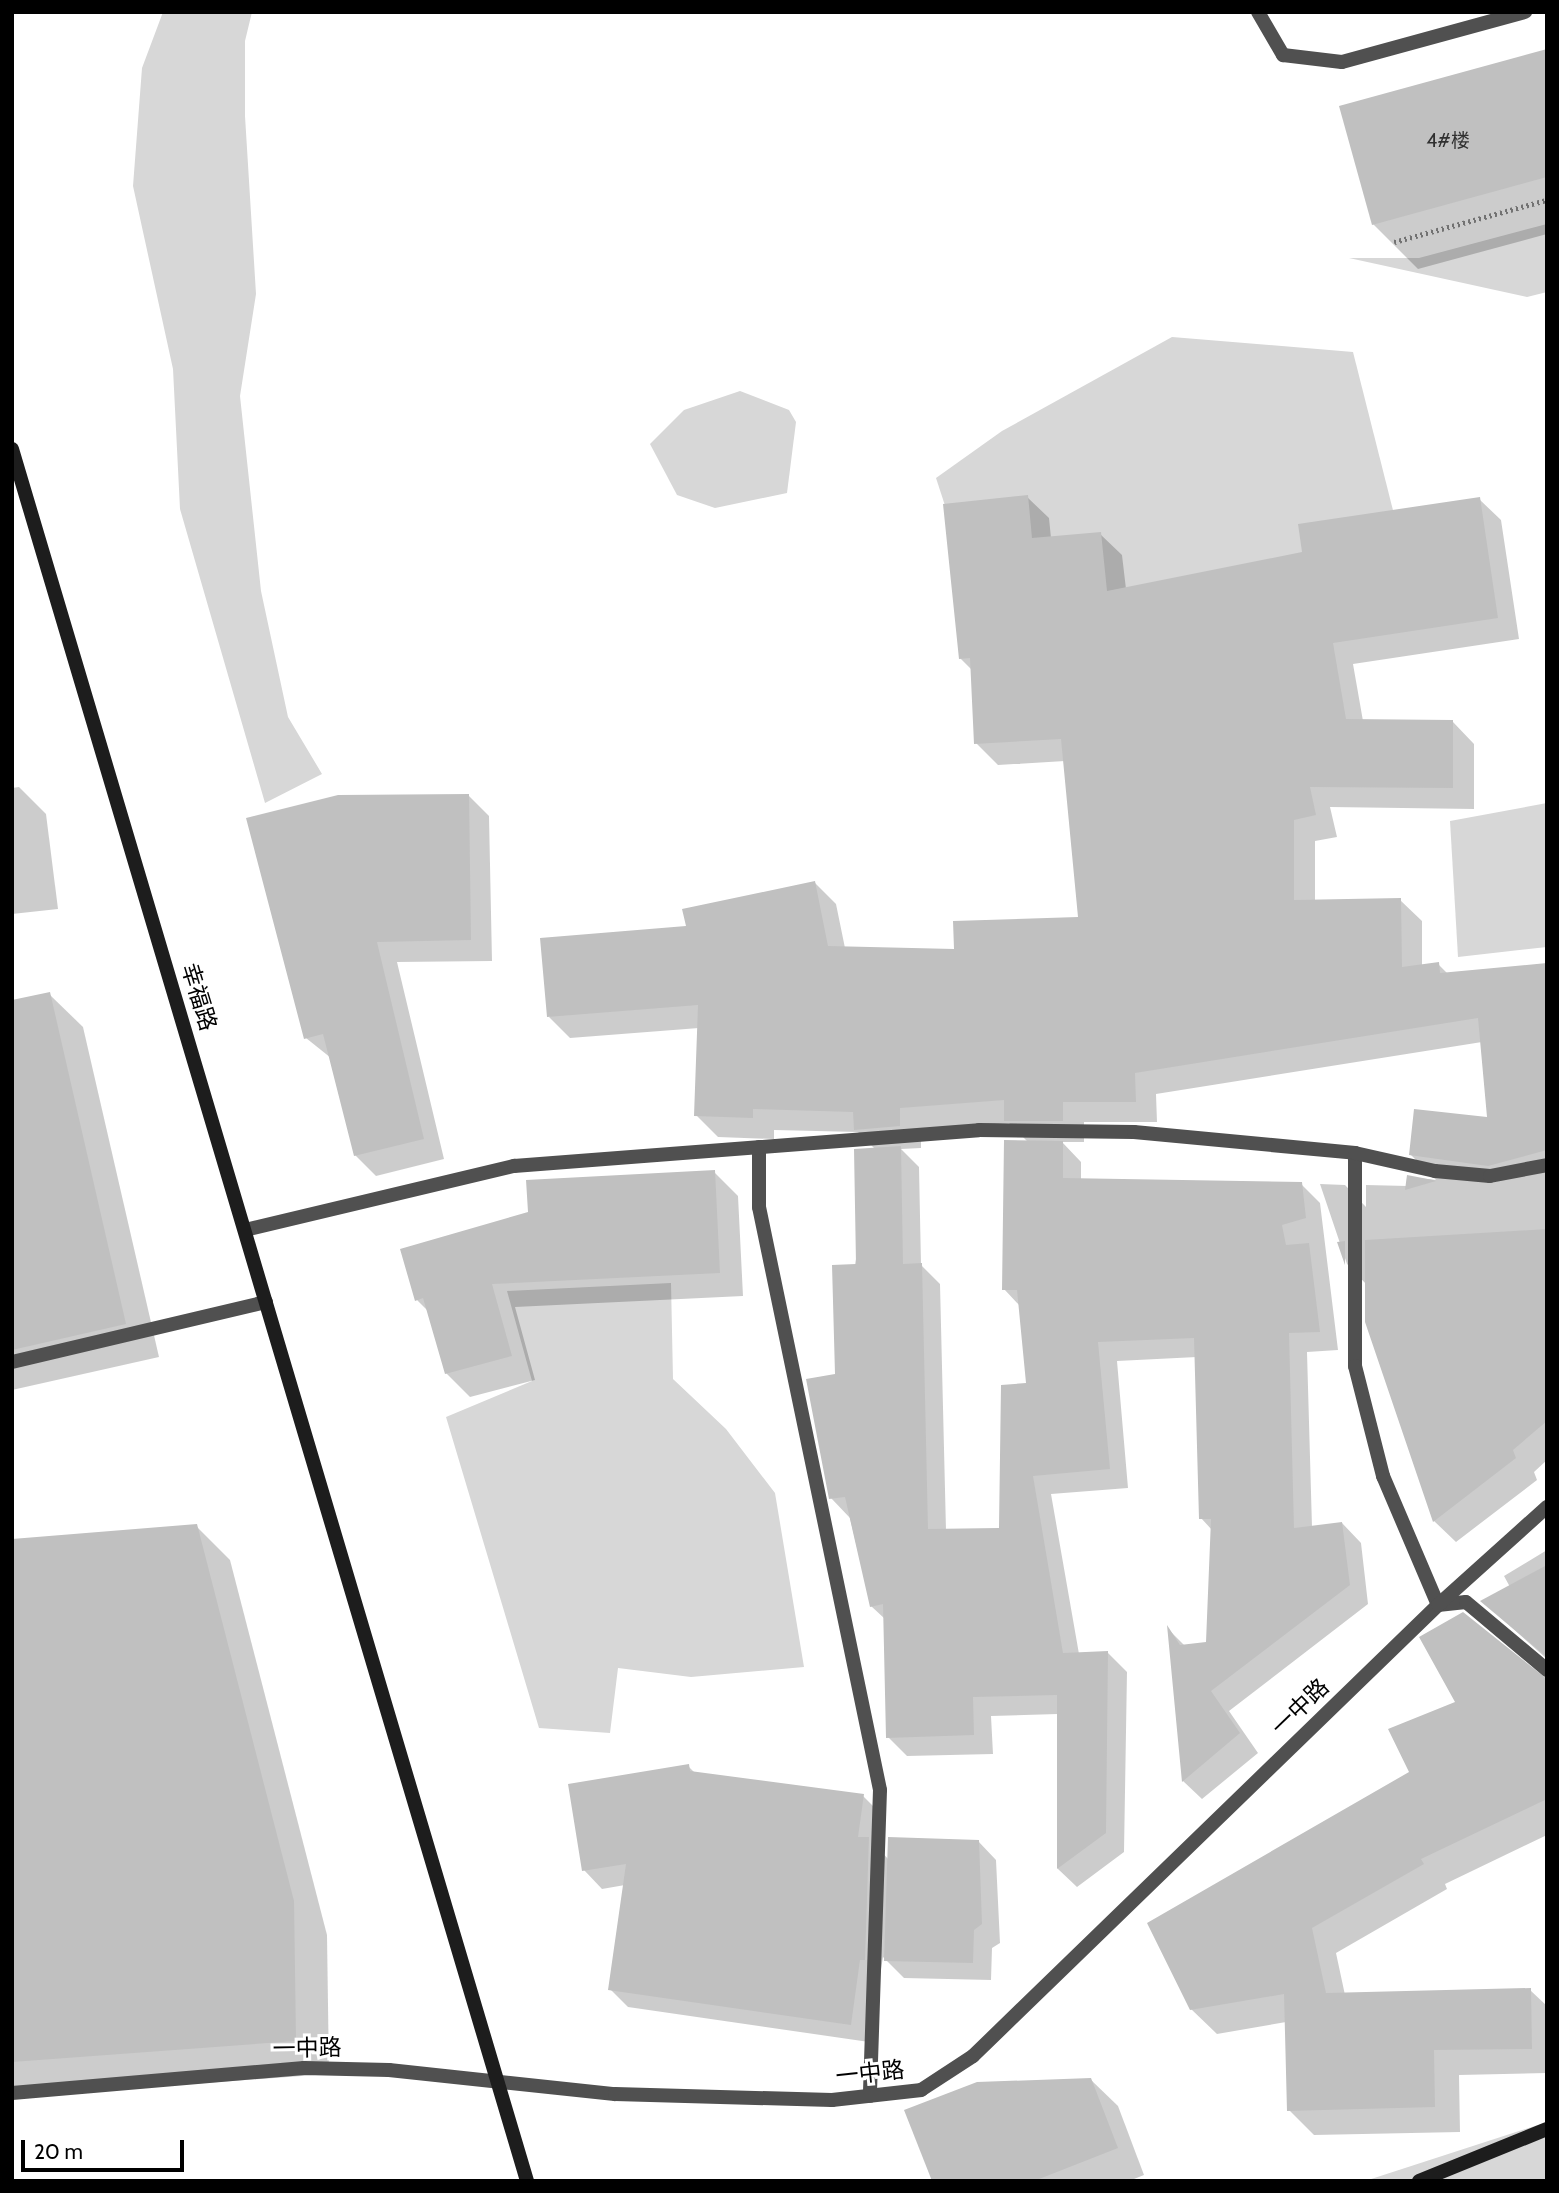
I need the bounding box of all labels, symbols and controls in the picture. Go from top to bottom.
house number: 4#楼 [1426,130,1470,152]
street label: 幸福路 [176,960,222,1034]
street label: 一中路 [1266,1673,1334,1741]
street label: 一中路 [272,2034,342,2062]
street label: 一中路 [834,2056,906,2090]
scale bar [24,2126,187,2170]
text: 20 m [34,2139,83,2164]

